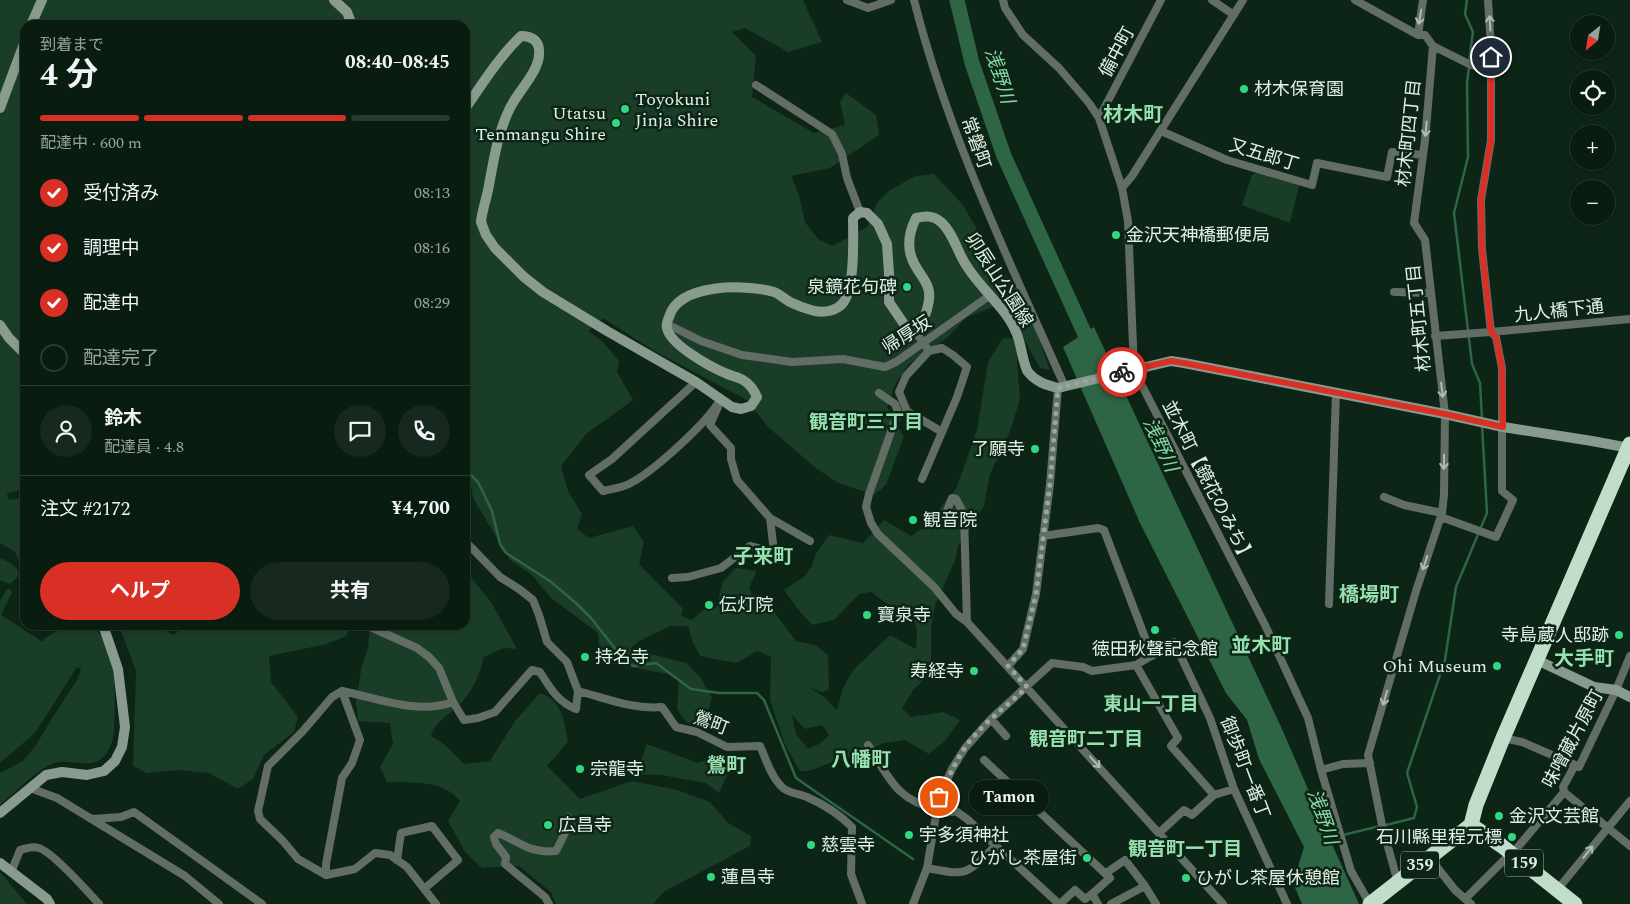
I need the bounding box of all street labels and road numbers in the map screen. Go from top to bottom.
street label: 備中町 [1092,22,1142,82]
street label: 材木町四丁目 [1390,78,1428,188]
street label: 常磐町 [954,113,998,173]
street label: 又五郎丁 [1226,132,1302,178]
street label: 卯辰山公園線 [958,227,1040,333]
street label: 材木町五丁目 [1400,263,1438,373]
street label: 九人橋下通 [1513,293,1605,329]
street label: 帰厚坂 [877,309,937,361]
street label: 並木町【鏡花のみち】 [1155,396,1261,568]
street label: 味噌蔵片原町 [1536,685,1610,793]
street label: 鶯町 [689,704,733,742]
street label: 御歩町一番丁 [1213,713,1277,823]
road number: 159 [1505,850,1543,876]
road number: 359 [1401,852,1439,878]

